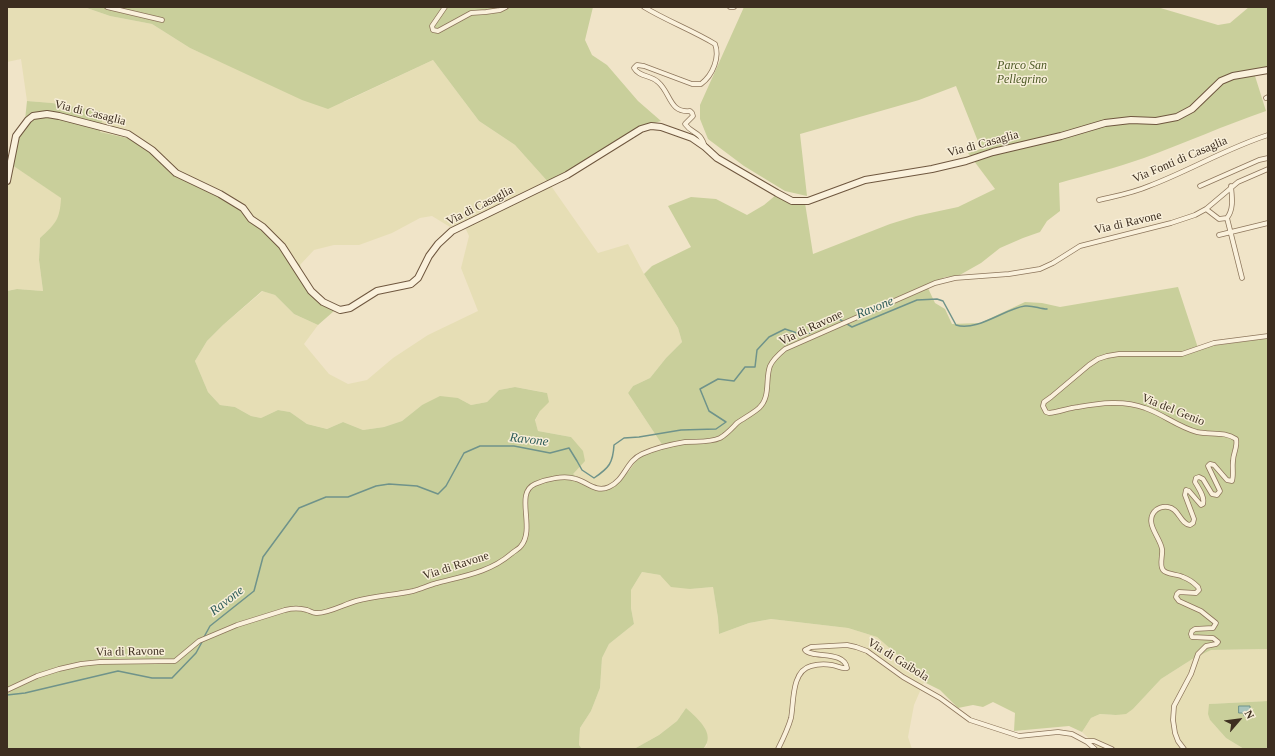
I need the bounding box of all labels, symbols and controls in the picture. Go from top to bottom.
park label: Parco San Pellegrino [997,59,1047,87]
street label: Via di Casaglia [53,97,127,129]
street label: Via di Casaglia [946,128,1020,160]
street label: Via Fonti di Casaglia [1130,134,1230,186]
street label: Via di Casaglia [444,183,516,229]
street label: Via di Ravone [1093,208,1163,238]
water label: Ravone [854,293,896,323]
street label: Via di Ravone [777,307,845,349]
street label: Via del Genio [1139,391,1207,429]
water label: Ravone [509,430,549,450]
street label: Via di Ravone [421,549,491,583]
water label: Ravone [207,583,247,619]
street label: Via di Gaibola [865,635,931,685]
street label: Via di Ravone [96,644,164,660]
north arrow [1219,700,1259,740]
text: N [1242,708,1257,721]

